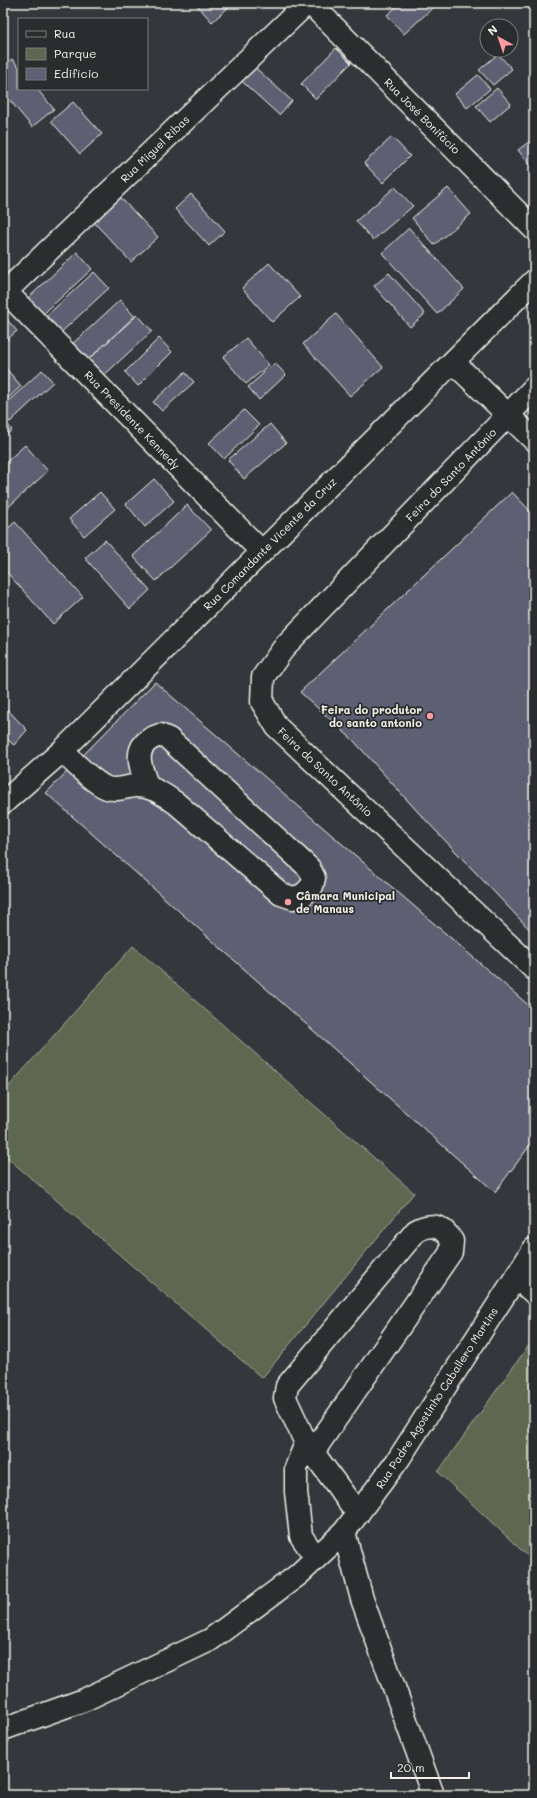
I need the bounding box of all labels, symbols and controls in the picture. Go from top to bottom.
legend [18,18,148,90]
north arrow [479,18,519,58]
text: N [484,22,500,38]
text: Rua [54,25,76,41]
text: Parque [54,45,97,61]
text: Edifício [54,65,98,81]
street label: Rua José Bonifácio [381,74,464,157]
street label: Rua Miguel Ribas [117,112,192,186]
street label: Rua Presidente Kennedy [81,367,184,472]
street label: Feira do Santo Antônio [402,424,500,525]
street label: Rua Comandante Vicente da Cruz [200,474,339,613]
place label: Feira do produtor do santo antonio [321,702,422,730]
marker: Feira do produtor do santo antonio [425,711,435,721]
street label: Feira do Santo Antônio [275,724,376,820]
place label: Câmara Municipal de Manaus [296,888,395,916]
marker: Câmara Municipal de Manaus [283,897,293,907]
street label: Rua Padre Agostinho Caballero Martins [372,1304,501,1491]
scale bar [391,1754,469,1780]
text: 20 m [397,1759,425,1775]

